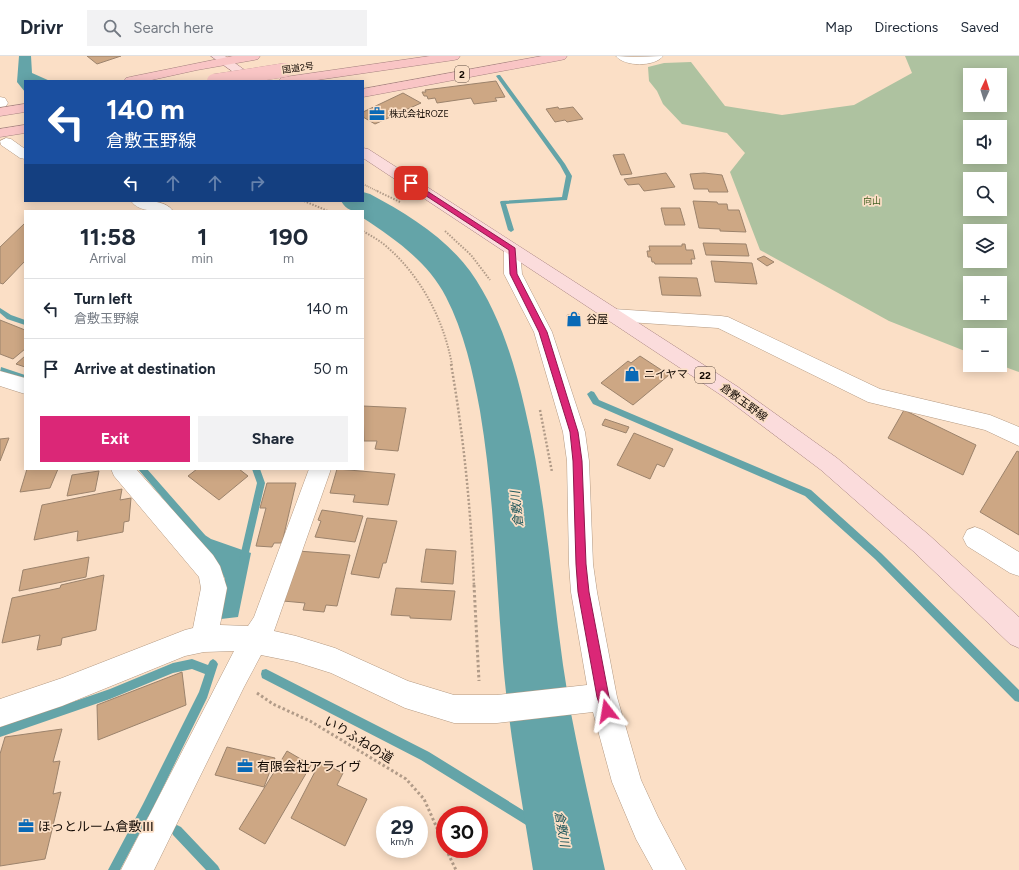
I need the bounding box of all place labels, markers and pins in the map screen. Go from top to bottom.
office icon: 株式会社ROZE [368,105,386,123]
place label: 株式会社ROZE [389,108,449,119]
pin [394,166,428,200]
shop icon: 谷屋 [565,310,583,328]
place label: 谷屋 [586,313,608,326]
shop icon: ニイヤマ [623,365,641,383]
place label: ニイヤマ [644,368,688,381]
office icon: 有限会社アライヴ [236,757,254,775]
place label: 有限会社アライヴ [257,759,361,774]
office icon: ほっとルーム倉敷Ⅲ [17,817,35,835]
place label: ほっとルーム倉敷Ⅲ [38,819,155,834]

